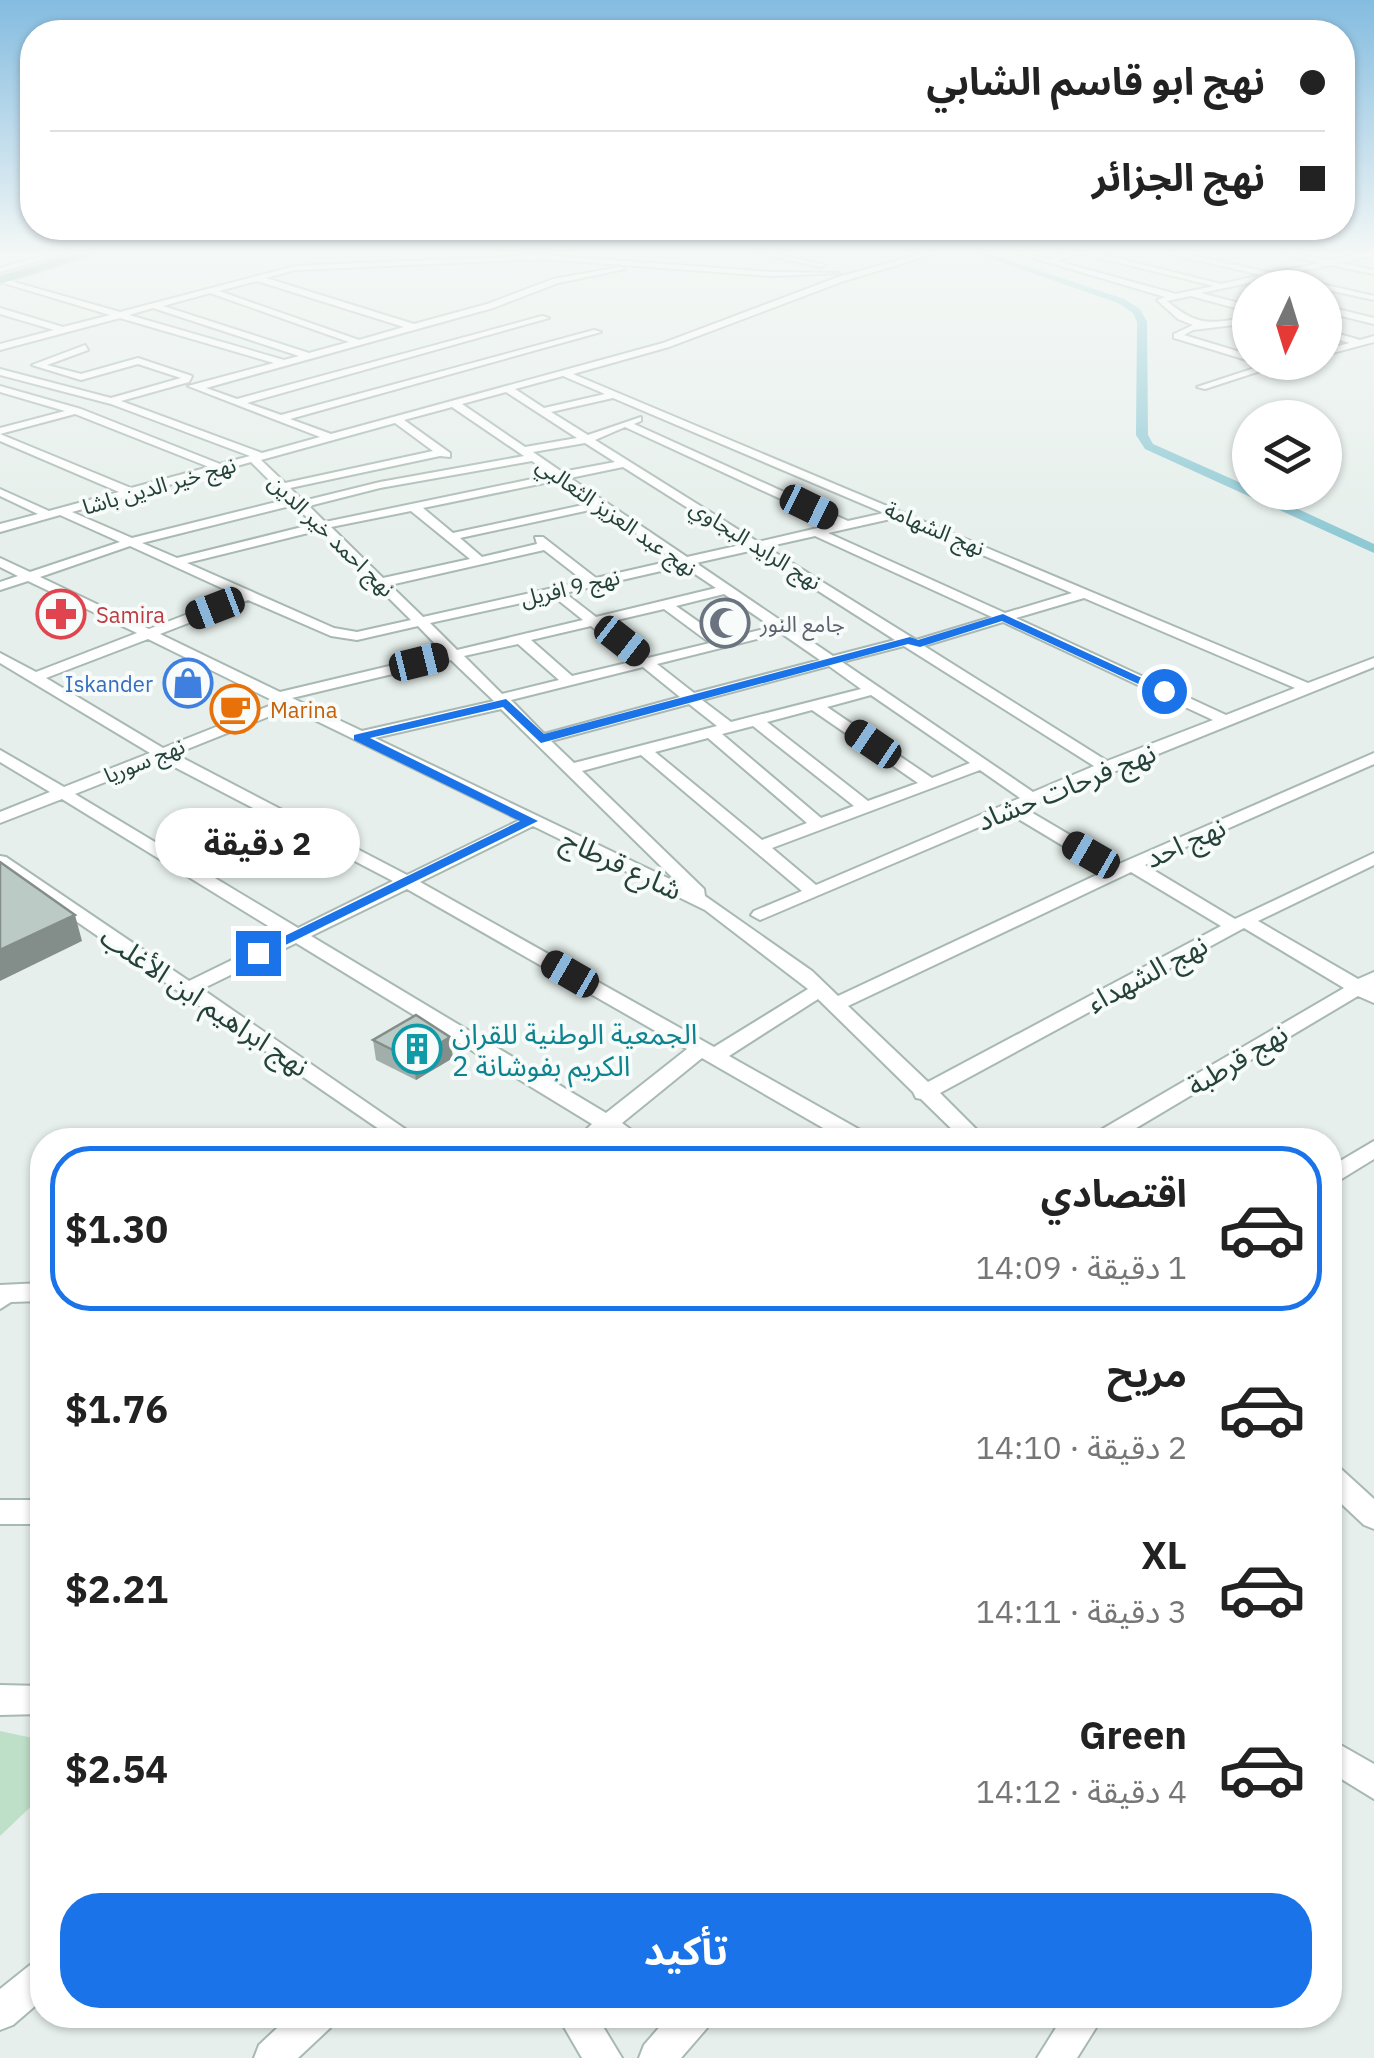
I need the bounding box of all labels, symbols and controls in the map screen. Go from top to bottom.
text: نهج ابو قاسم الشابي [927,56,1265,105]
text: نهج الجزائر [1092,152,1265,201]
north arrow [1232,270,1342,380]
map controls [1232,270,1342,510]
button: layers [1232,400,1342,510]
street label: نهج خير الدين باشا [79,449,240,524]
street label: نهج عبد العزيز الثعالبي [529,450,703,585]
street label: نهج احمد خير الدين [261,467,401,605]
car [775,480,843,534]
street label: نهج الرايد البجاوي [683,492,827,599]
street label: نهج الشهامة [879,494,989,565]
street label: نهج 9 افريل [518,562,623,615]
car [182,583,248,633]
pharmacy icon: Samira [35,588,87,640]
mosque icon: جامع النور [699,597,751,649]
place label: Samira [96,600,165,629]
place label: جامع النور [759,609,845,641]
car [589,611,655,671]
car [386,640,452,684]
shop icon: Iskander [162,657,214,709]
place label: Iskander [65,669,153,698]
route start [1142,669,1187,714]
cafe icon: Marina [209,683,261,735]
place label: Marina [270,695,338,724]
car [840,715,906,773]
street label: نهج سوريا [99,731,190,792]
street label: نهج فرحات حشاد [971,733,1162,841]
callout: 2 دقيقة [156,808,360,878]
street label: نهج احد [1139,808,1232,879]
street label: شارع قرطاج [554,820,688,911]
text: 2 دقيقة [204,822,311,864]
car [1058,827,1124,883]
street label: نهج ابراهيم ابن الأغلب [91,917,316,1088]
street label: نهج الشهداء [1080,926,1215,1023]
route end [236,931,281,976]
car [537,946,603,1002]
street label: نهج قرطبة [1180,1014,1296,1106]
place label: الجمعية الوطنية للقران الكريم بفوشانة 2 [452,1015,697,1088]
building icon: الجمعية الوطنية للقران الكريم بفوشانة 2 [391,1023,443,1075]
text: اقتصادي [1041,1168,1187,1217]
icon: car [1217,1184,1307,1274]
text: $1.30 [65,1204,168,1253]
text: 1 دقيقة · 14:09 [976,1246,1187,1288]
text: مريح [1107,1348,1187,1397]
icon: car [1217,1364,1307,1454]
text: $1.76 [65,1384,168,1433]
text: 2 دقيقة · 14:10 [976,1426,1187,1468]
text: XL [1141,1530,1187,1579]
icon: car [1217,1544,1307,1634]
text: $2.21 [65,1564,168,1613]
text: 3 دقيقة · 14:11 [976,1590,1187,1632]
text: Green [1079,1710,1187,1759]
icon: car [1217,1724,1307,1814]
text: $2.54 [65,1744,168,1793]
text: 4 دقيقة · 14:12 [976,1770,1187,1812]
button: تأكيد [60,1893,1312,2008]

